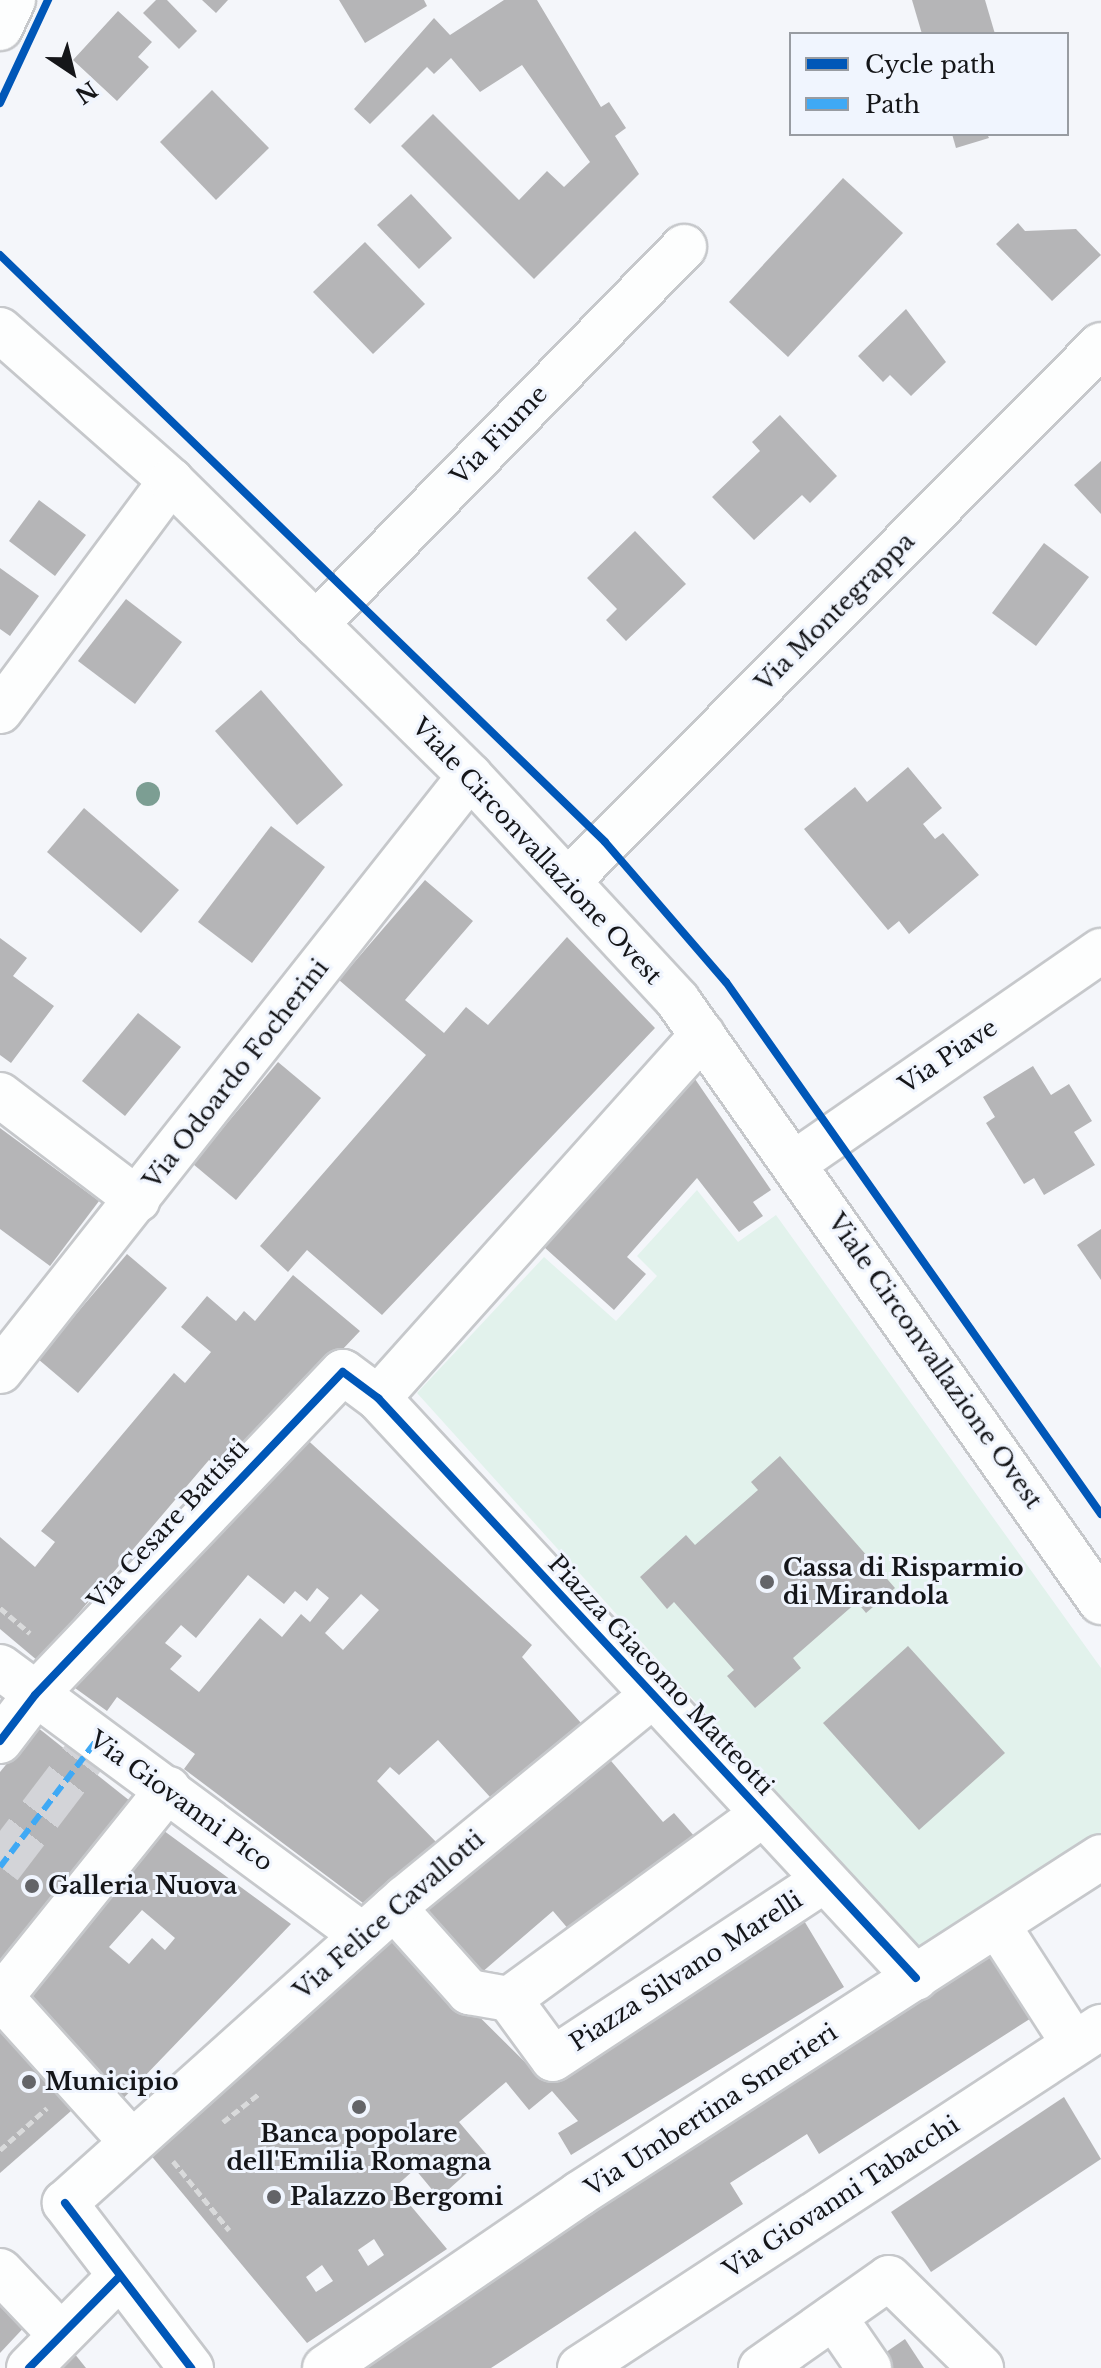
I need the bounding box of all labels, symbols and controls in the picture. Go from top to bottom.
north arrow [32,32,112,112]
legend [789,32,1069,136]
text: Cycle path [865,50,996,79]
text: N [70,75,102,109]
text: Path [865,90,920,119]
street label: Via Fiume [445,379,553,491]
street label: Via Montegrappa [750,527,920,697]
street label: Viale Circonvallazione Ovest [406,712,668,990]
street label: Via Odoardo Focherini [137,954,335,1194]
street label: Via Piave [893,1013,1003,1099]
street label: Viale Circonvallazione Ovest [822,1208,1048,1514]
street label: Via Cesare Battisti [82,1433,254,1615]
street label: Piazza Giacomo Matteotti [542,1549,780,1801]
place label: Cassa di Risparmio di Mirandola [783,1554,1024,1610]
marker: Cassa di Risparmio di Mirandola [758,1573,776,1591]
street label: Via Giovanni Pico [83,1725,279,1877]
street label: Via Felice Cavallotti [288,1825,490,2005]
place label: Galleria Nuova [48,1872,237,1900]
marker: Galleria Nuova [23,1877,41,1895]
street label: Piazza Silvano Marelli [564,1885,808,2057]
street label: Via Umbertina Smerieri [579,2017,843,2203]
place label: Municipio [45,2068,179,2096]
marker: Municipio [20,2073,38,2091]
marker: Banca popolare dell'Emilia Romagna [350,2098,368,2116]
street label: Via Giovanni Tabacchi [717,2110,965,2284]
place label: Banca popolare dell'Emilia Romagna [226,2120,492,2176]
place label: Palazzo Bergomi [290,2183,503,2211]
marker: Palazzo Bergomi [265,2188,283,2206]

